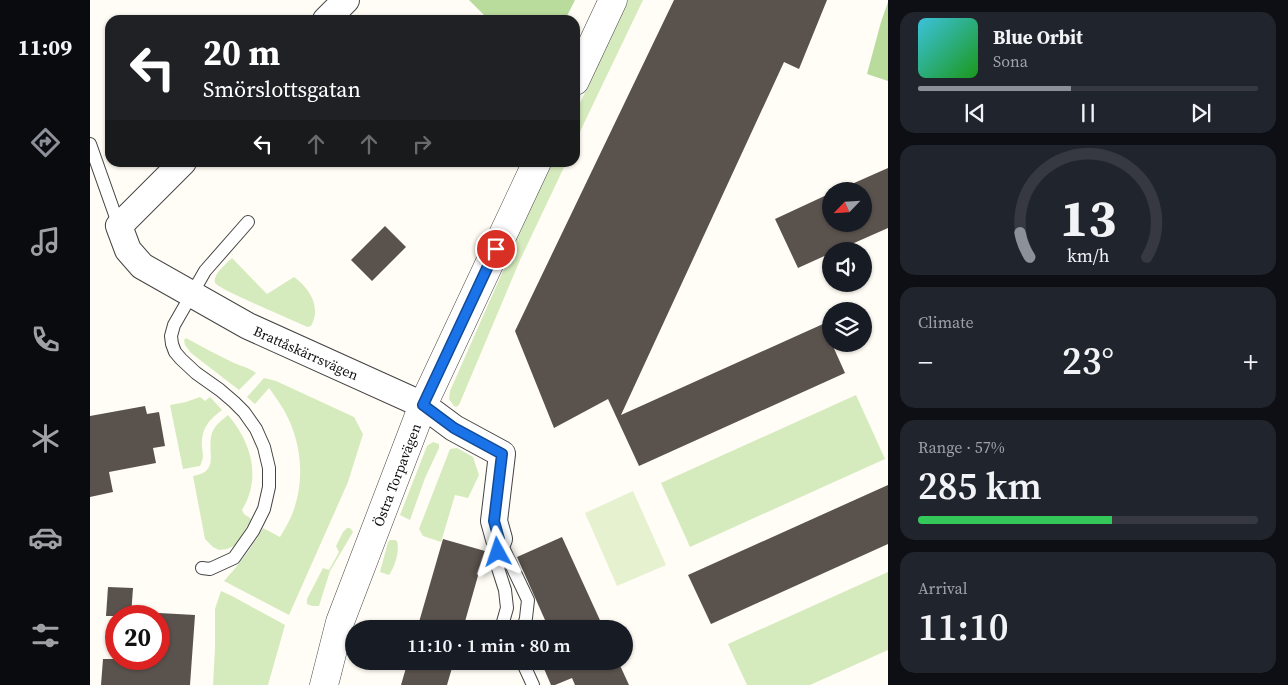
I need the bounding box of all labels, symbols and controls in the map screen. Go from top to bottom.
text: Blue Orbit [993,24,1083,50]
text: 20 m [203,29,280,77]
text: 11:09 [18,32,72,62]
icon: left [120,35,185,100]
text: Sona [993,50,1028,72]
text: Smörslottsgatan [203,74,361,104]
icon: previous [961,99,989,127]
icon: pause [1074,99,1102,127]
icon: next [1187,99,1215,127]
icon: directions [28,125,63,160]
icon: left [249,130,277,158]
icon: ahead [302,130,330,158]
icon: ahead [355,130,383,158]
icon: right [408,130,436,158]
north arrow [822,182,872,232]
map controls [822,182,872,352]
text: 13 [1060,182,1116,253]
icon: music [28,224,63,259]
pin [475,228,517,270]
icon: arrive [482,235,510,263]
button: sound [822,242,872,292]
text: km/h [1067,243,1110,268]
button: layers [822,302,872,352]
text: Climate [918,311,974,333]
street label: Brattåskärrsvägen [250,321,362,385]
icon: phone [28,322,63,357]
text: 23° [1062,335,1114,387]
text: − [918,343,933,381]
text: + [1243,343,1258,381]
street label: Östra Torpavägen [368,420,426,529]
icon: climate [28,421,63,456]
text: Range · 57% [918,436,1005,458]
text: 285 km [918,460,1042,512]
icon: car [28,520,63,555]
position arrow [471,525,523,577]
text: Arrival [918,577,967,599]
text: 11:10 [918,601,1008,653]
speed limit sign: 20 [105,605,170,670]
icon: filters [28,618,63,653]
text: 11:10 · 1 min · 80 m [407,632,571,658]

